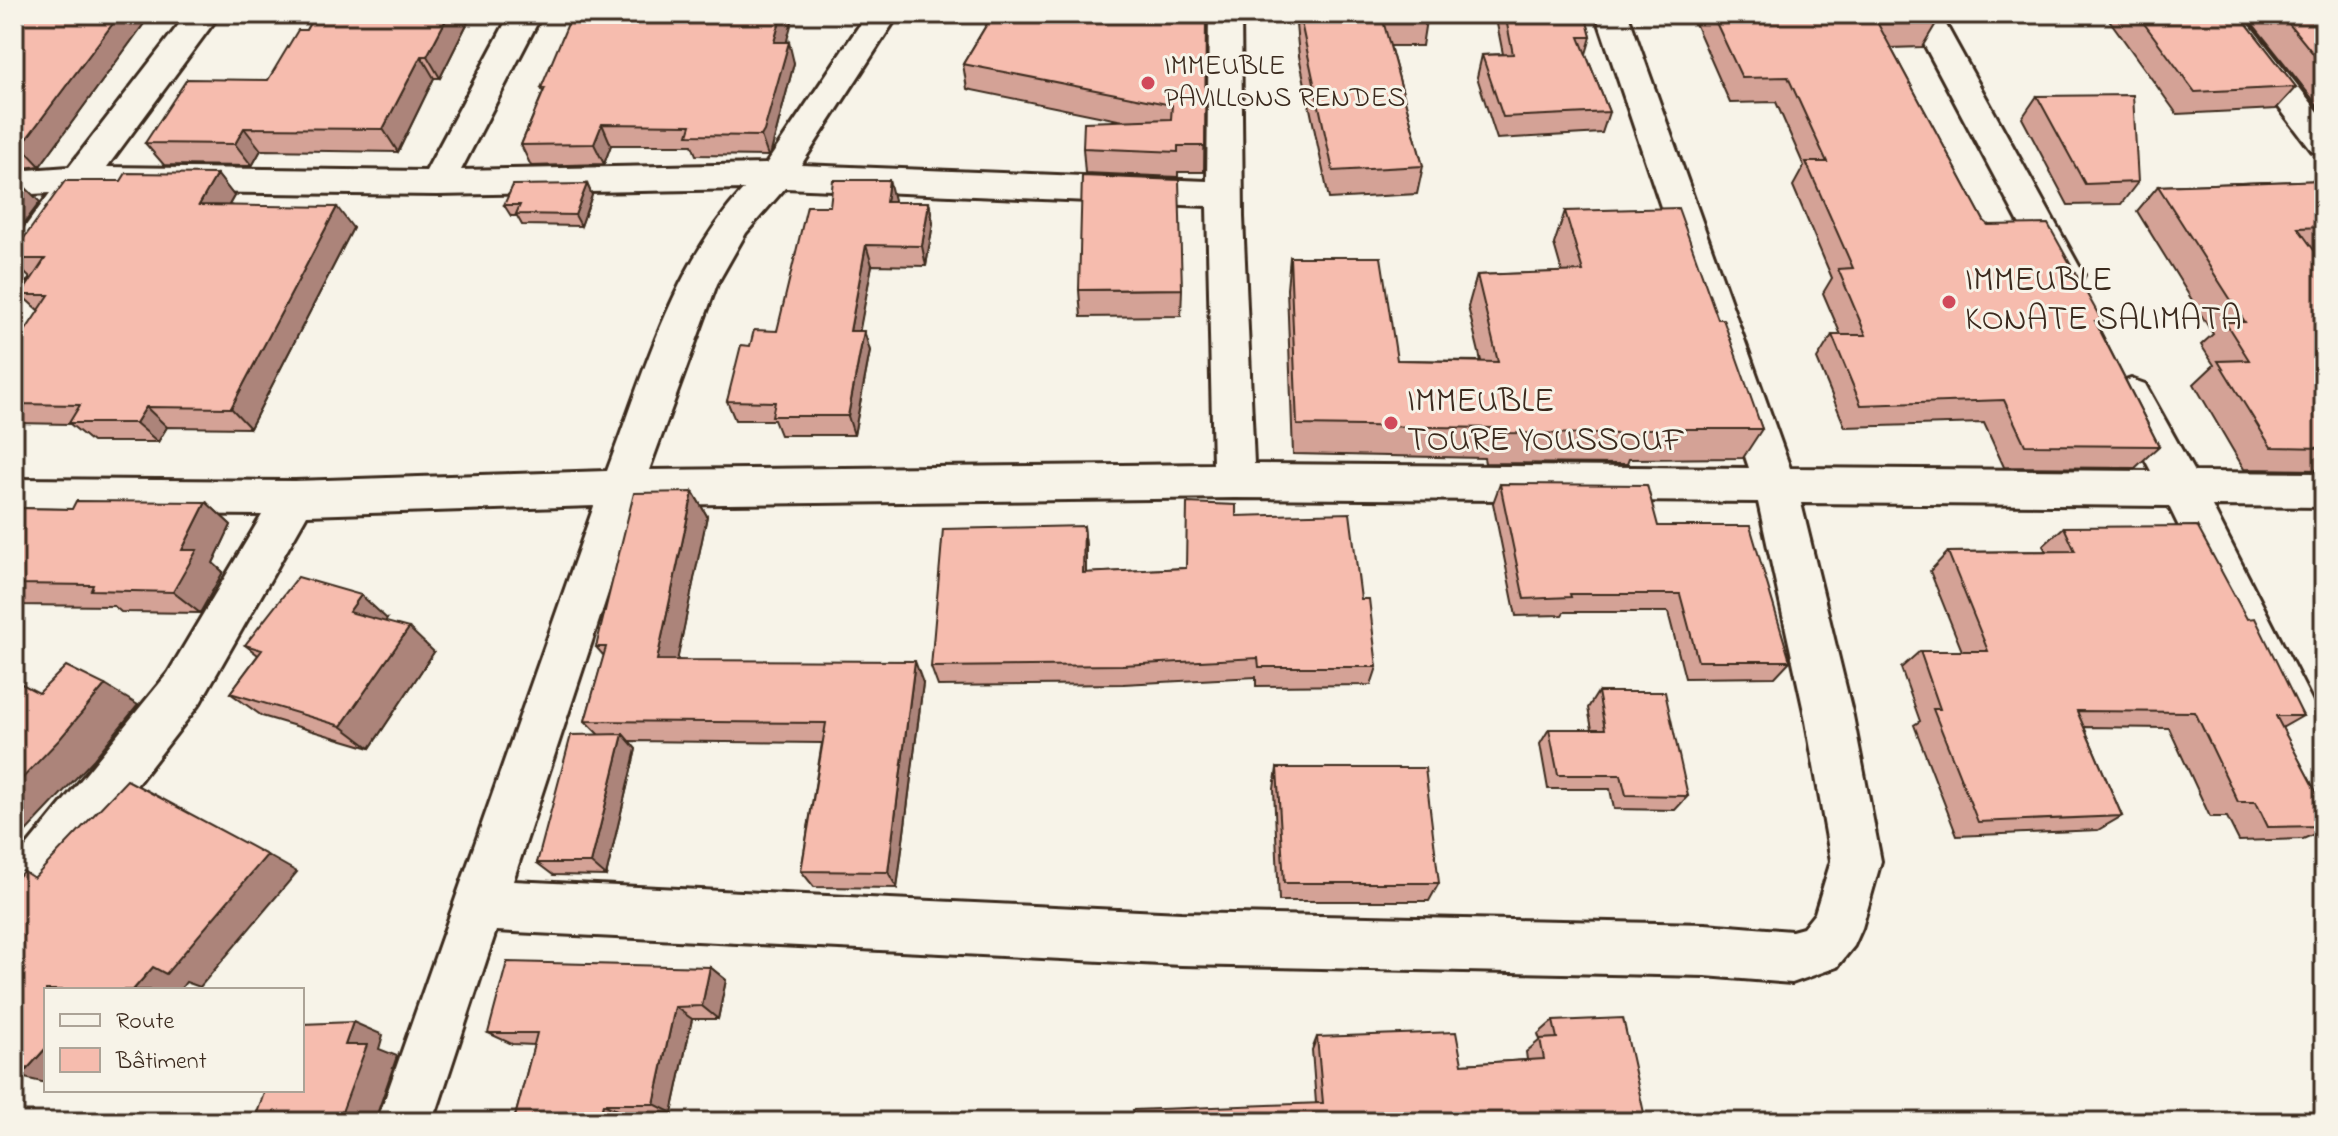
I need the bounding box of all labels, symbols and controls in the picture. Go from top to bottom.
place label: IMMEUBLE PAVILLONS RENDES [1164,47,1405,120]
marker: IMMEUBLE PAVILLONS RENDES [1139,74,1157,92]
place label: IMMEUBLE KONATE SALIMATA [1965,257,2242,346]
marker: IMMEUBLE KONATE SALIMATA [1940,293,1958,311]
place label: IMMEUBLE TOURE YOUSSOUF [1407,378,1685,467]
marker: IMMEUBLE TOURE YOUSSOUF [1382,414,1400,432]
legend [44,988,304,1092]
text: Route [116,1005,174,1040]
text: Bâtiment [115,1045,207,1080]

